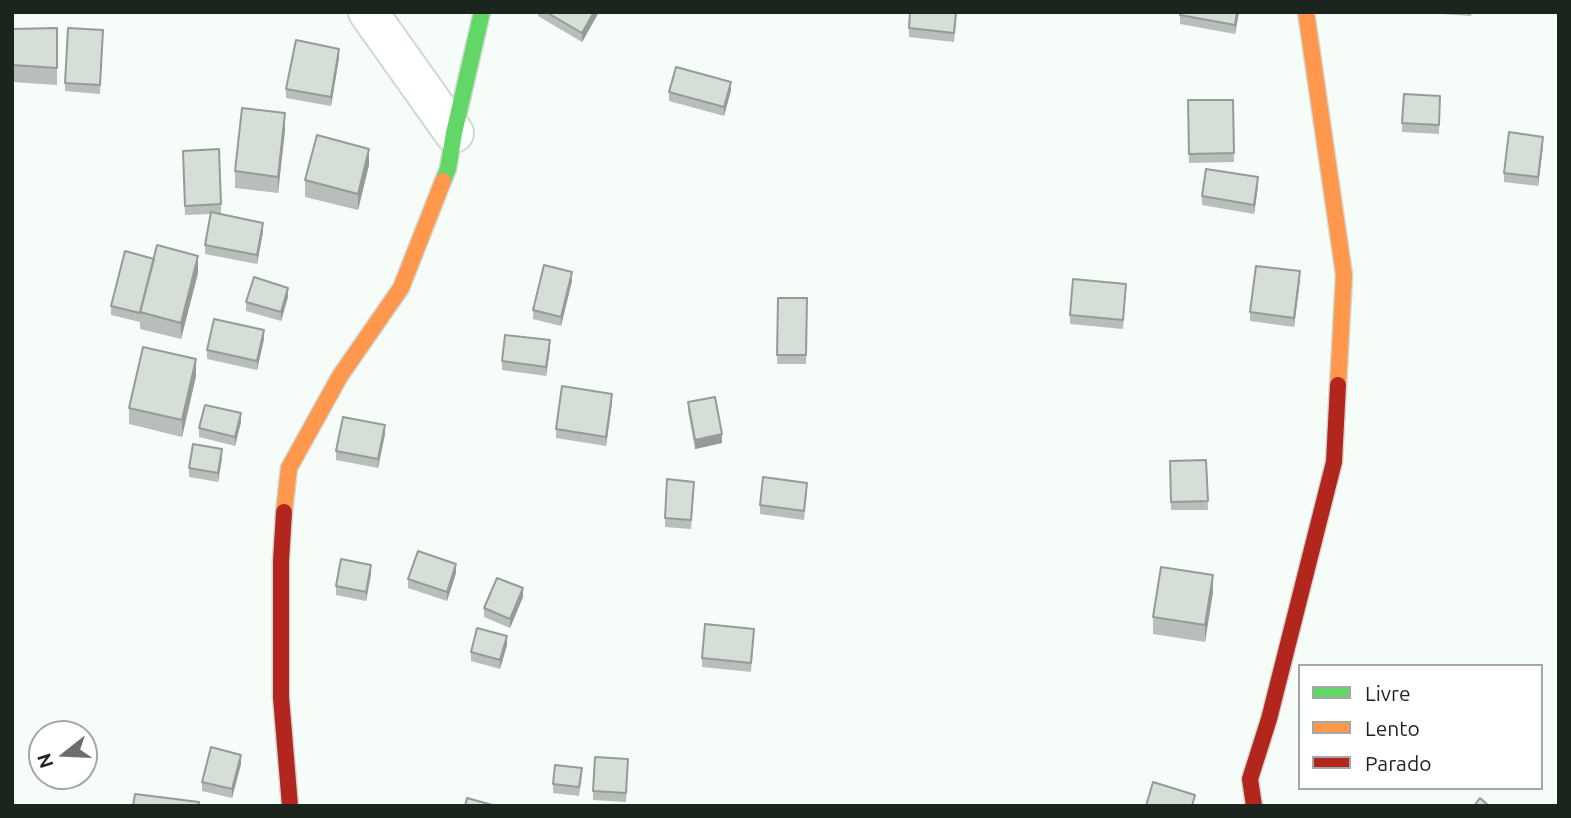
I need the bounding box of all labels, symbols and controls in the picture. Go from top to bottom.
legend [1298,664,1543,790]
text: Livre [1365,681,1411,705]
text: Lento [1365,716,1420,740]
north arrow [28,720,98,790]
text: N [32,751,58,771]
text: Parado [1365,751,1431,775]

